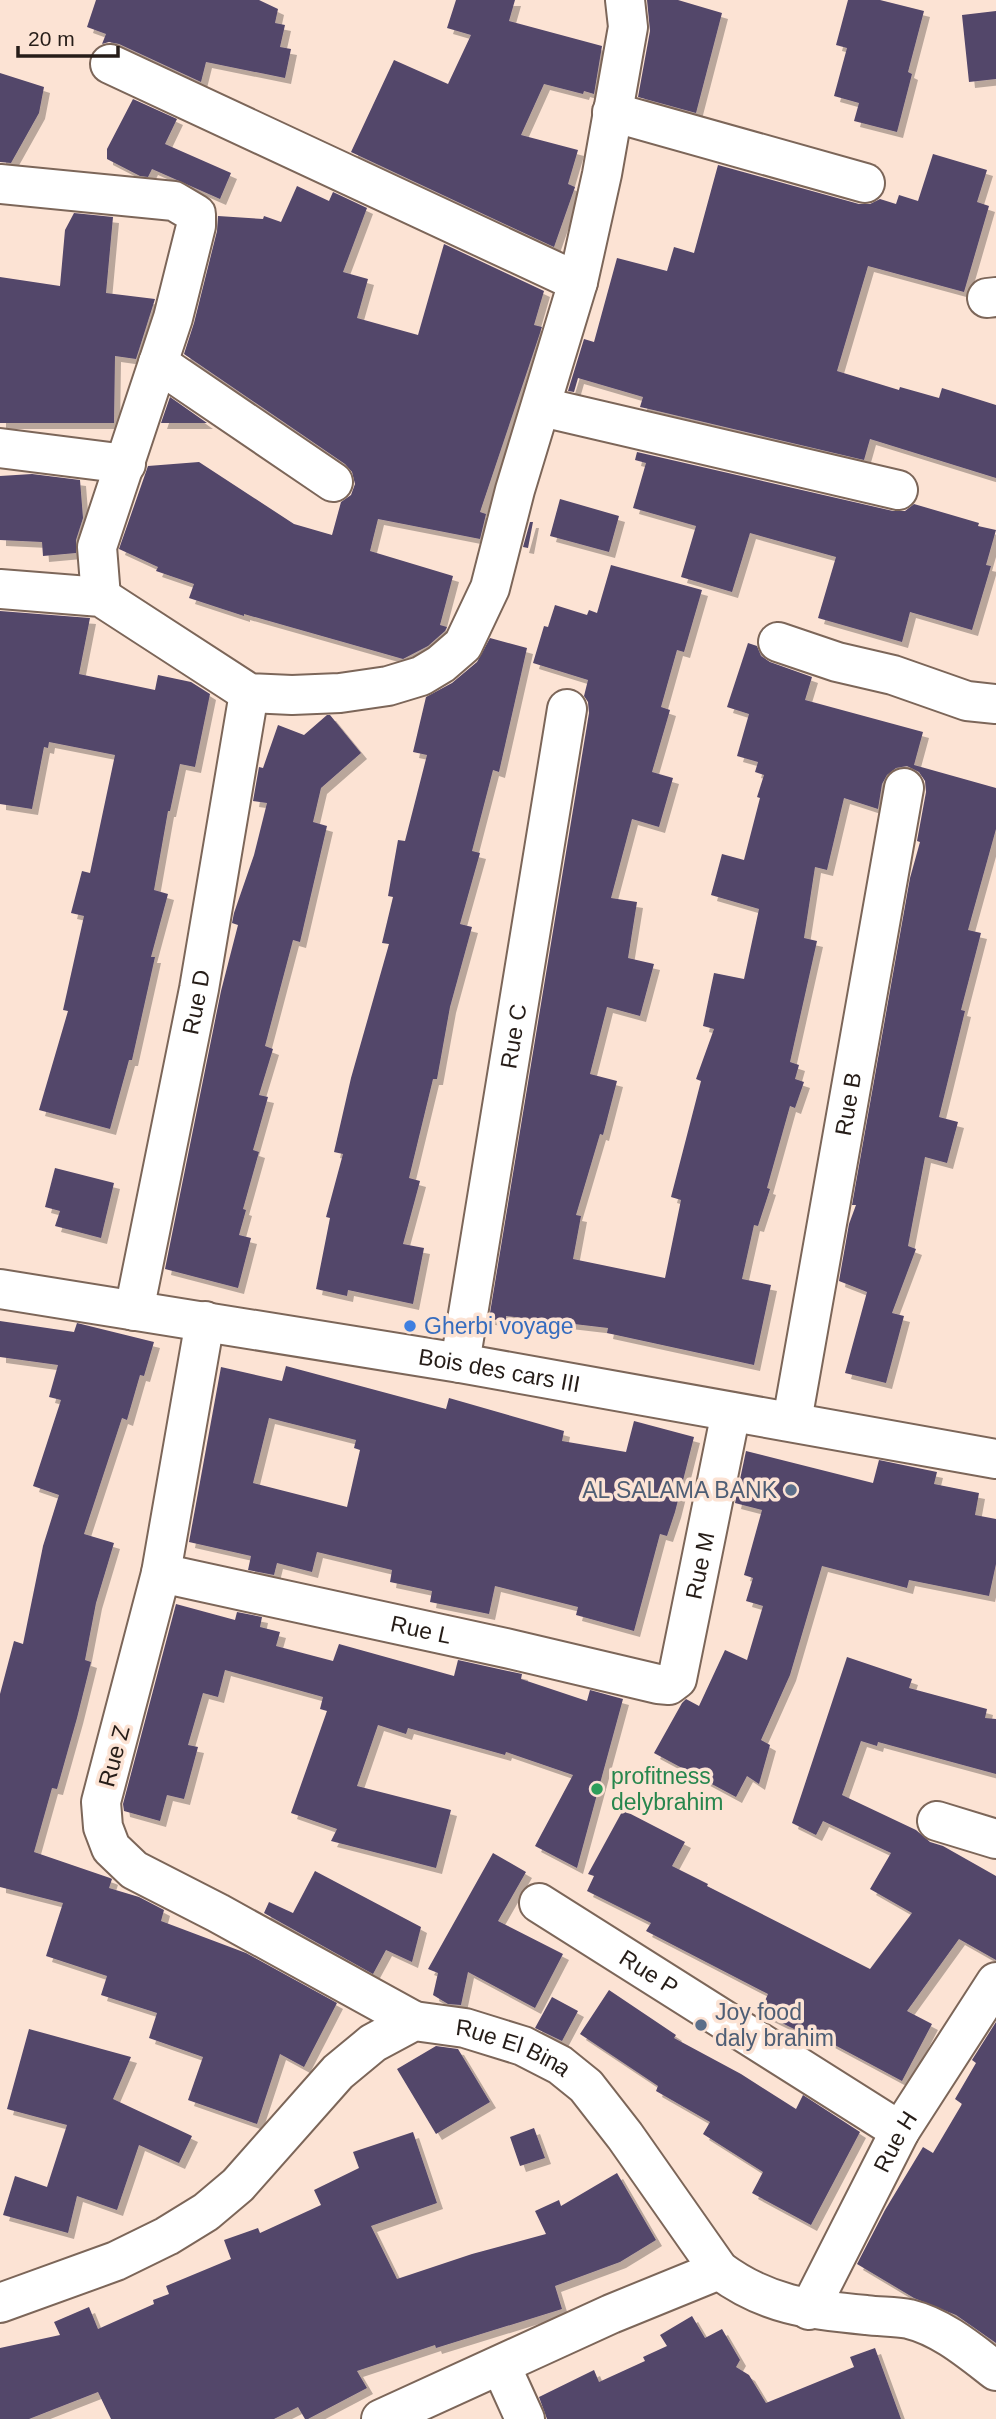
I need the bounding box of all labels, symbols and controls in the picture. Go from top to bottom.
scale bar [18,14,117,58]
text: 20 m [28,27,75,50]
street label: Rue D [177,968,215,1037]
street label: Rue C [495,1002,532,1071]
street label: Rue B [830,1070,866,1138]
place label: Gherbi voyage [424,1313,574,1339]
marker: Gherbi voyage [402,1318,418,1334]
street label: Bois des cars III [417,1344,582,1397]
place label: AL SALAMA BANK [582,1477,778,1503]
marker: AL SALAMA BANK [783,1482,799,1498]
street label: Rue M [680,1530,719,1601]
street label: Rue L [388,1610,454,1649]
street label: Rue Z [93,1722,135,1790]
place label: profitness delybrahim [611,1763,724,1815]
marker: profitness delybrahim [589,1781,605,1797]
street label: Rue P [615,1944,683,2000]
place label: Joy food daly brahim [715,1999,834,2051]
street label: Rue El Bina [454,2014,576,2082]
marker: Joy food daly brahim [693,2017,709,2033]
street label: Rue H [868,2106,922,2176]

